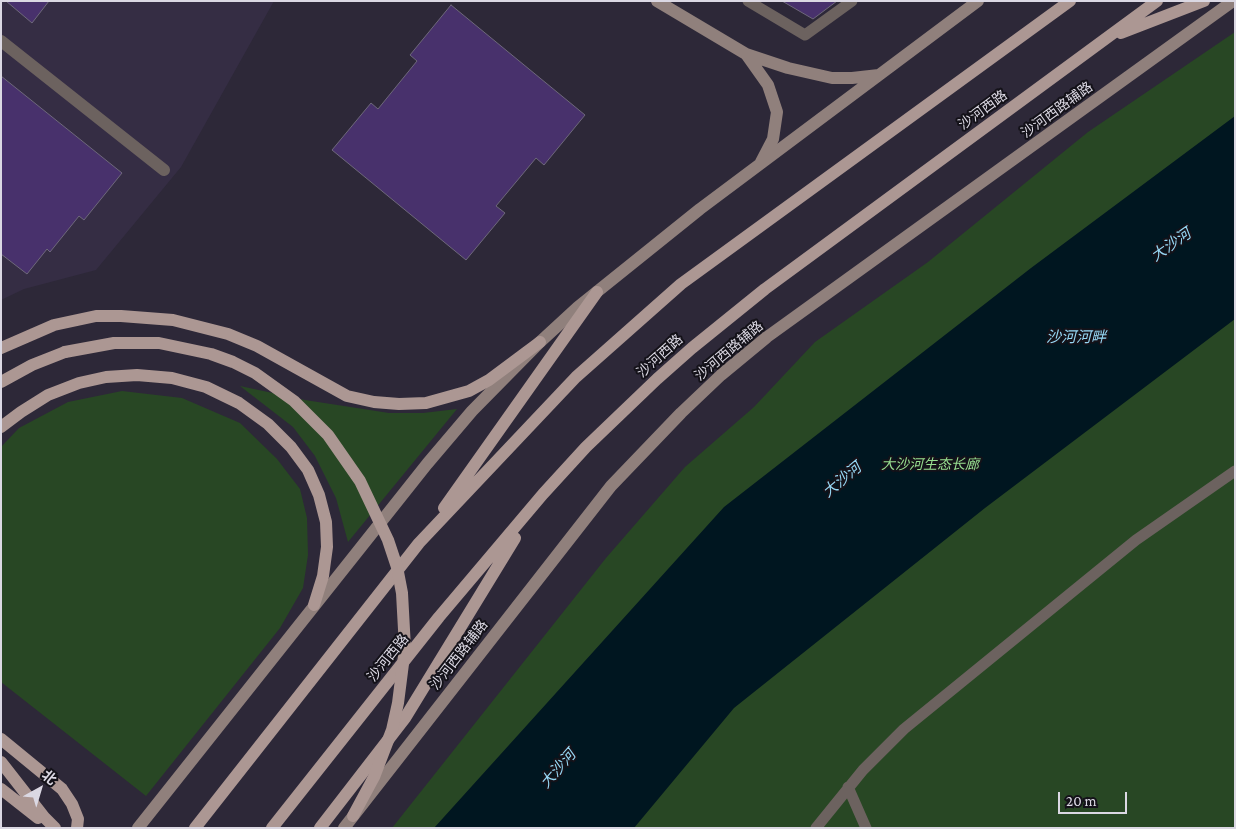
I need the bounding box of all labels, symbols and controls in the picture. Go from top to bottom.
street label: 沙河西路辅路 [1018,79,1096,141]
street label: 沙河西路 [955,87,1011,133]
water label: 大沙河 [1147,225,1195,265]
street label: 沙河西路辅路 [691,318,767,384]
water label: 沙河河畔 [1046,328,1106,346]
street label: 沙河西路 [634,331,686,381]
park label: 大沙河生态长廊 [881,457,979,473]
water label: 大沙河 [819,459,865,501]
street label: 沙河西路辅路 [427,617,491,693]
street label: 沙河西路 [364,631,412,685]
water label: 大沙河 [536,746,580,792]
north arrow [15,764,65,814]
text: 北 [39,767,60,788]
scale bar [1061,782,1130,814]
text: 20 m [1066,793,1097,809]

